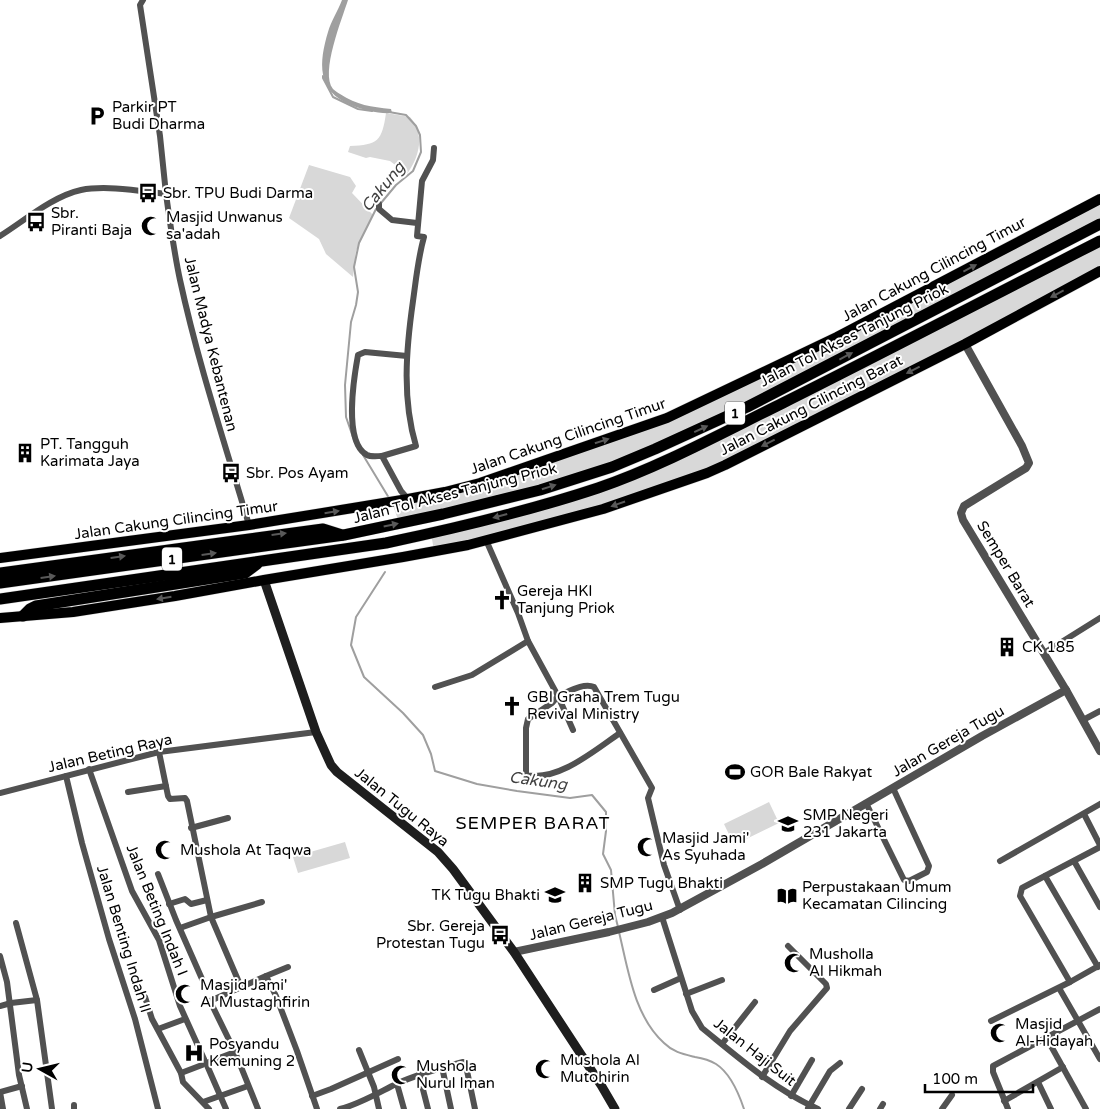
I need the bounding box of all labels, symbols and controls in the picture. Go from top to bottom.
place label: Parkir PT Budi Dharma [112,98,205,133]
parking icon: Parkir PT Budi Dharma [86,105,108,127]
water label: Cakung [357,157,410,216]
bus stop icon: Sbr. TPU Budi Darma [137,182,159,204]
place label: Sbr. TPU Budi Darma [163,184,313,202]
place label: Sbr. Piranti Baja [51,204,132,239]
place label: Masjid Unwanus sa'adah [166,208,283,243]
bus stop icon: Sbr. Piranti Baja [25,211,47,233]
street label: Jalan Cakung Cilincing Timur [839,213,1029,325]
mosque icon: Masjid Unwanus sa'adah [140,215,162,237]
street label: Jalan Madya Kebantenan [181,255,241,433]
one-way arrow [963,264,977,272]
street label: Jalan Tol Akses Tanjung Priok [757,279,951,391]
one-way arrow [1050,290,1064,298]
street label: Jalan Cakung Cilincing Barat [717,351,906,459]
one-way arrow [839,352,853,360]
one-way arrow [906,366,920,374]
street label: Jalan Cakung Cilincing Timur [468,394,668,478]
road number: 1 [725,402,745,424]
one-way arrow [694,424,708,432]
place label: PT. Tangguh Karimata Jaya [40,435,140,470]
one-way arrow [595,437,610,445]
one-way arrow [761,439,776,448]
building icon: PT. Tangguh Karimata Jaya [14,442,36,464]
street label: Jalan Tol Akses Tanjung Priok [351,459,559,527]
bus stop icon: Sbr. Pos Ayam [220,462,242,484]
place label: Sbr. Pos Ayam [246,464,349,482]
one-way arrow [542,483,557,491]
street label: Jalan Cakung Cilincing Timur [73,497,279,543]
one-way arrow [610,500,625,508]
one-way arrow [324,507,340,515]
one-way arrow [493,512,508,520]
street label: Semper Barat [973,518,1039,611]
one-way arrow [384,521,399,529]
one-way arrow [271,530,287,538]
road number: 1 [162,548,182,570]
one-way arrow [202,550,218,558]
one-way arrow [111,553,127,561]
one-way arrow [41,572,57,580]
place label: Gereja HKI Tanjung Priok [517,582,615,617]
church icon: Gereja HKI Tanjung Priok [491,589,513,611]
one-way arrow [156,594,172,602]
building icon: CK 185 [996,636,1018,658]
place label: CK 185 [1022,638,1075,656]
place label: GBI Graha Trem Tugu Revival Ministry [527,688,680,723]
church icon: GBI Graha Trem Tugu Revival Ministry [501,695,523,717]
street label: Jalan Gereja Tugu [889,702,1007,780]
street label: Jalan Beting Raya [46,730,174,776]
sports icon: GOR Bale Rakyat [724,761,746,783]
place label: GOR Bale Rakyat [750,763,873,781]
street label: Jalan Tugu Raya [351,764,453,850]
water label: Cakung [508,767,569,795]
place label: SMP Negeri 231 Jakarta [803,806,888,841]
district label: SEMPER BARAT [455,812,611,834]
school or university icon: SMP Negeri 231 Jakarta [777,813,799,835]
place label: Masjid Jami' As Syuhada [662,829,749,864]
mosque icon: Masjid Jami' As Syuhada [636,836,658,858]
mosque icon: Mushola At Taqwa [154,839,176,861]
place label: Mushola At Taqwa [180,841,311,859]
street label: Jalan Beting Indah I [122,842,192,978]
street label: Jalan Benting Indah II [93,863,155,1015]
building icon: SMP Tugu Bhakti [574,872,596,894]
place label: SMP Tugu Bhakti [600,874,723,892]
place label: Perpustakaan Umum Kecamatan Cilincing [802,878,952,913]
school or university icon: TK Tugu Bhakti [544,884,566,906]
library icon: Perpustakaan Umum Kecamatan Cilincing [776,885,798,907]
place label: TK Tugu Bhakti [432,886,540,904]
street label: Jalan Gereja Tugu [527,896,655,944]
place label: Sbr. Gereja Protestan Tugu [376,917,485,952]
bus stop icon: Sbr. Gereja Protestan Tugu [489,924,511,946]
place label: Musholla Al Hikmah [809,945,882,980]
mosque icon: Musholla Al Hikmah [783,952,805,974]
place label: Masjid Jami' Al Mustaghfirin [200,976,310,1011]
mosque icon: Masjid Jami' Al Mustaghfirin [174,983,196,1005]
street label: Jalan Haji Suit [710,1014,800,1090]
place label: Masjid Al-Hidayah [1015,1015,1093,1050]
mosque icon: Masjid Al-Hidayah [989,1022,1011,1044]
place label: Posyandu Kemuning 2 [209,1035,295,1070]
hospital icon: Posyandu Kemuning 2 [183,1042,205,1064]
north arrow [15,1044,65,1094]
place label: Mushola Al Mutohirin [560,1051,640,1086]
place label: Mushola Nurul Iman [416,1057,495,1092]
mosque icon: Mushola Al Mutohirin [534,1058,556,1080]
text: U [18,1061,37,1074]
scale bar [925,1062,1032,1094]
mosque icon: Mushola Nurul Iman [390,1064,412,1086]
text: 100 m [932,1070,978,1088]

